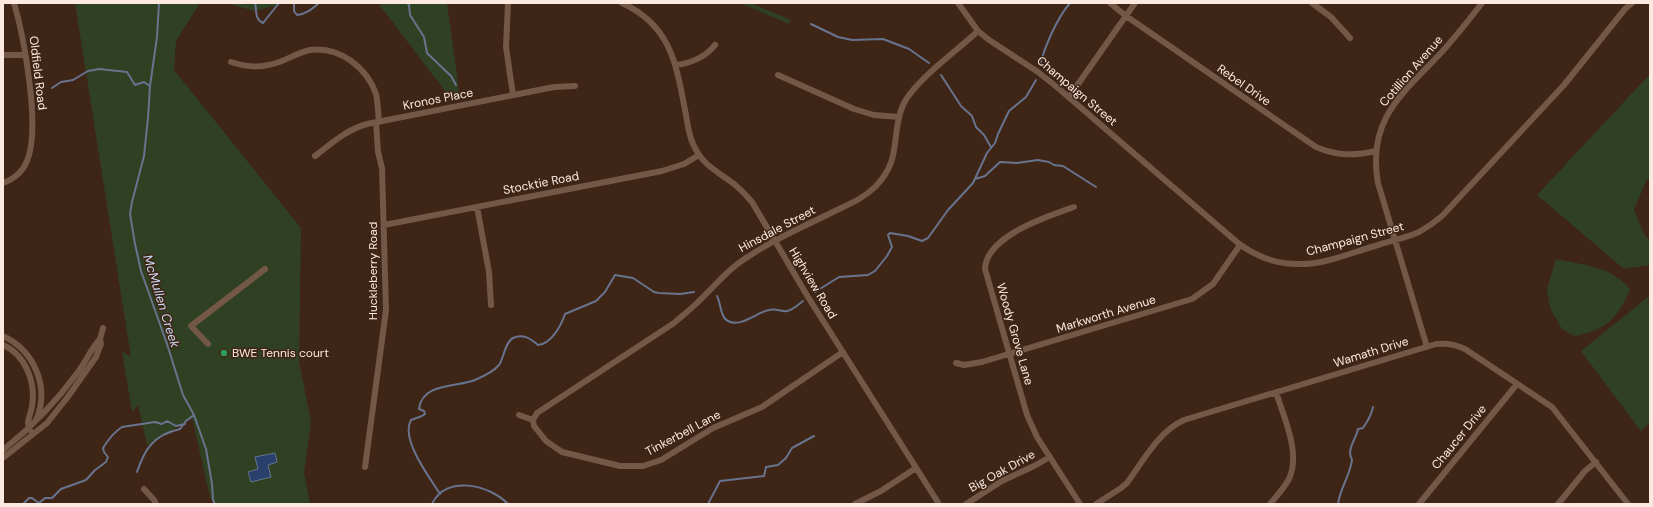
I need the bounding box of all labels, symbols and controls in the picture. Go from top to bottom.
street label: Cotillion Avenue [1376,32,1446,110]
street label: Oldfield Road [26,35,50,111]
street label: Champaign Street [1033,53,1121,130]
street label: Rebel Drive [1214,61,1274,109]
street label: Kronos Place [401,84,475,114]
street label: Stocktie Road [502,168,580,198]
street label: Hinsdale Street [736,202,818,256]
street label: Champaign Street [1304,218,1406,260]
street label: Huckleberry Road [365,222,381,320]
street label: Highview Road [785,244,841,322]
water label: McMullen Creek [139,252,184,350]
street label: Woody Grove Lane [993,281,1037,387]
street label: Markworth Avenue [1054,291,1158,337]
street label: Wamath Drive [1331,333,1411,371]
place label: BWE Tennis court [232,345,329,361]
marker: BWE Tennis court [219,348,229,358]
street label: Chaucer Drive [1428,401,1490,473]
street label: Tinkerbell Lane [643,406,723,460]
street label: Big Oak Drive [966,446,1038,496]

